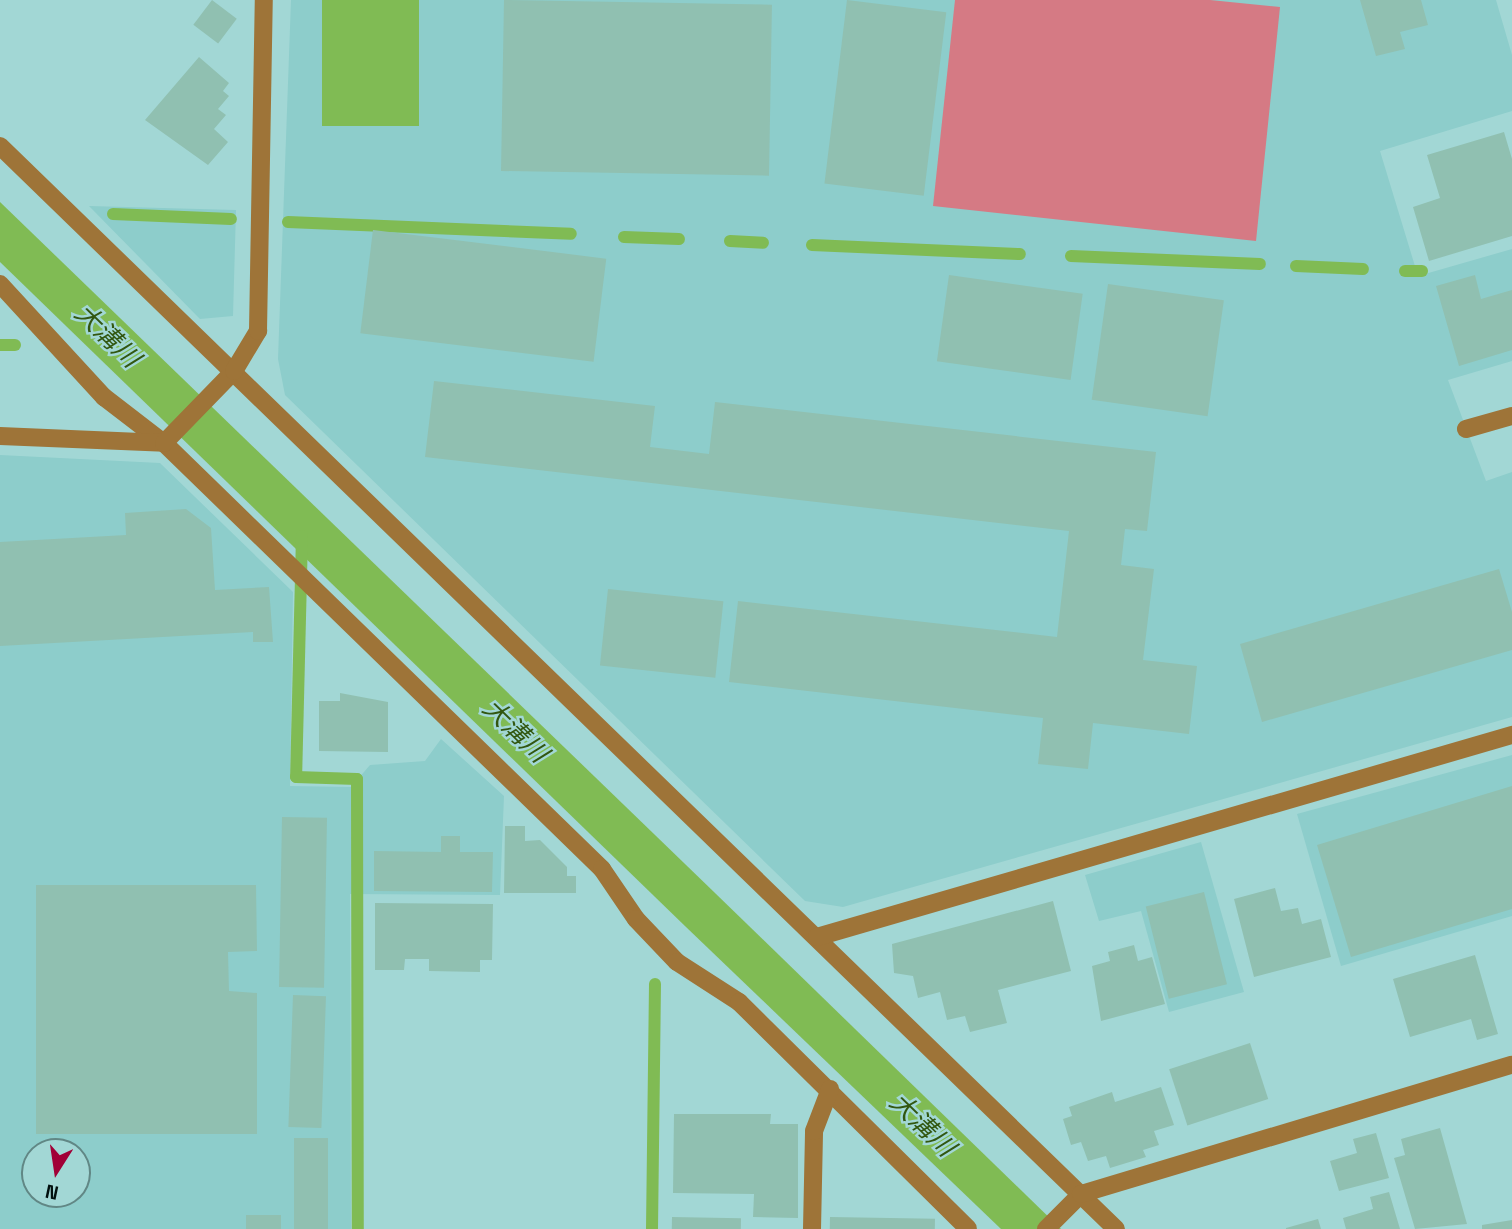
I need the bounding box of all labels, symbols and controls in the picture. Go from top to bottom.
water label: 大溝川 [68,298,146,374]
water label: 大溝川 [476,693,554,769]
water label: 大溝川 [883,1087,961,1163]
north arrow [21,1138,91,1208]
text: N [43,1179,61,1206]

